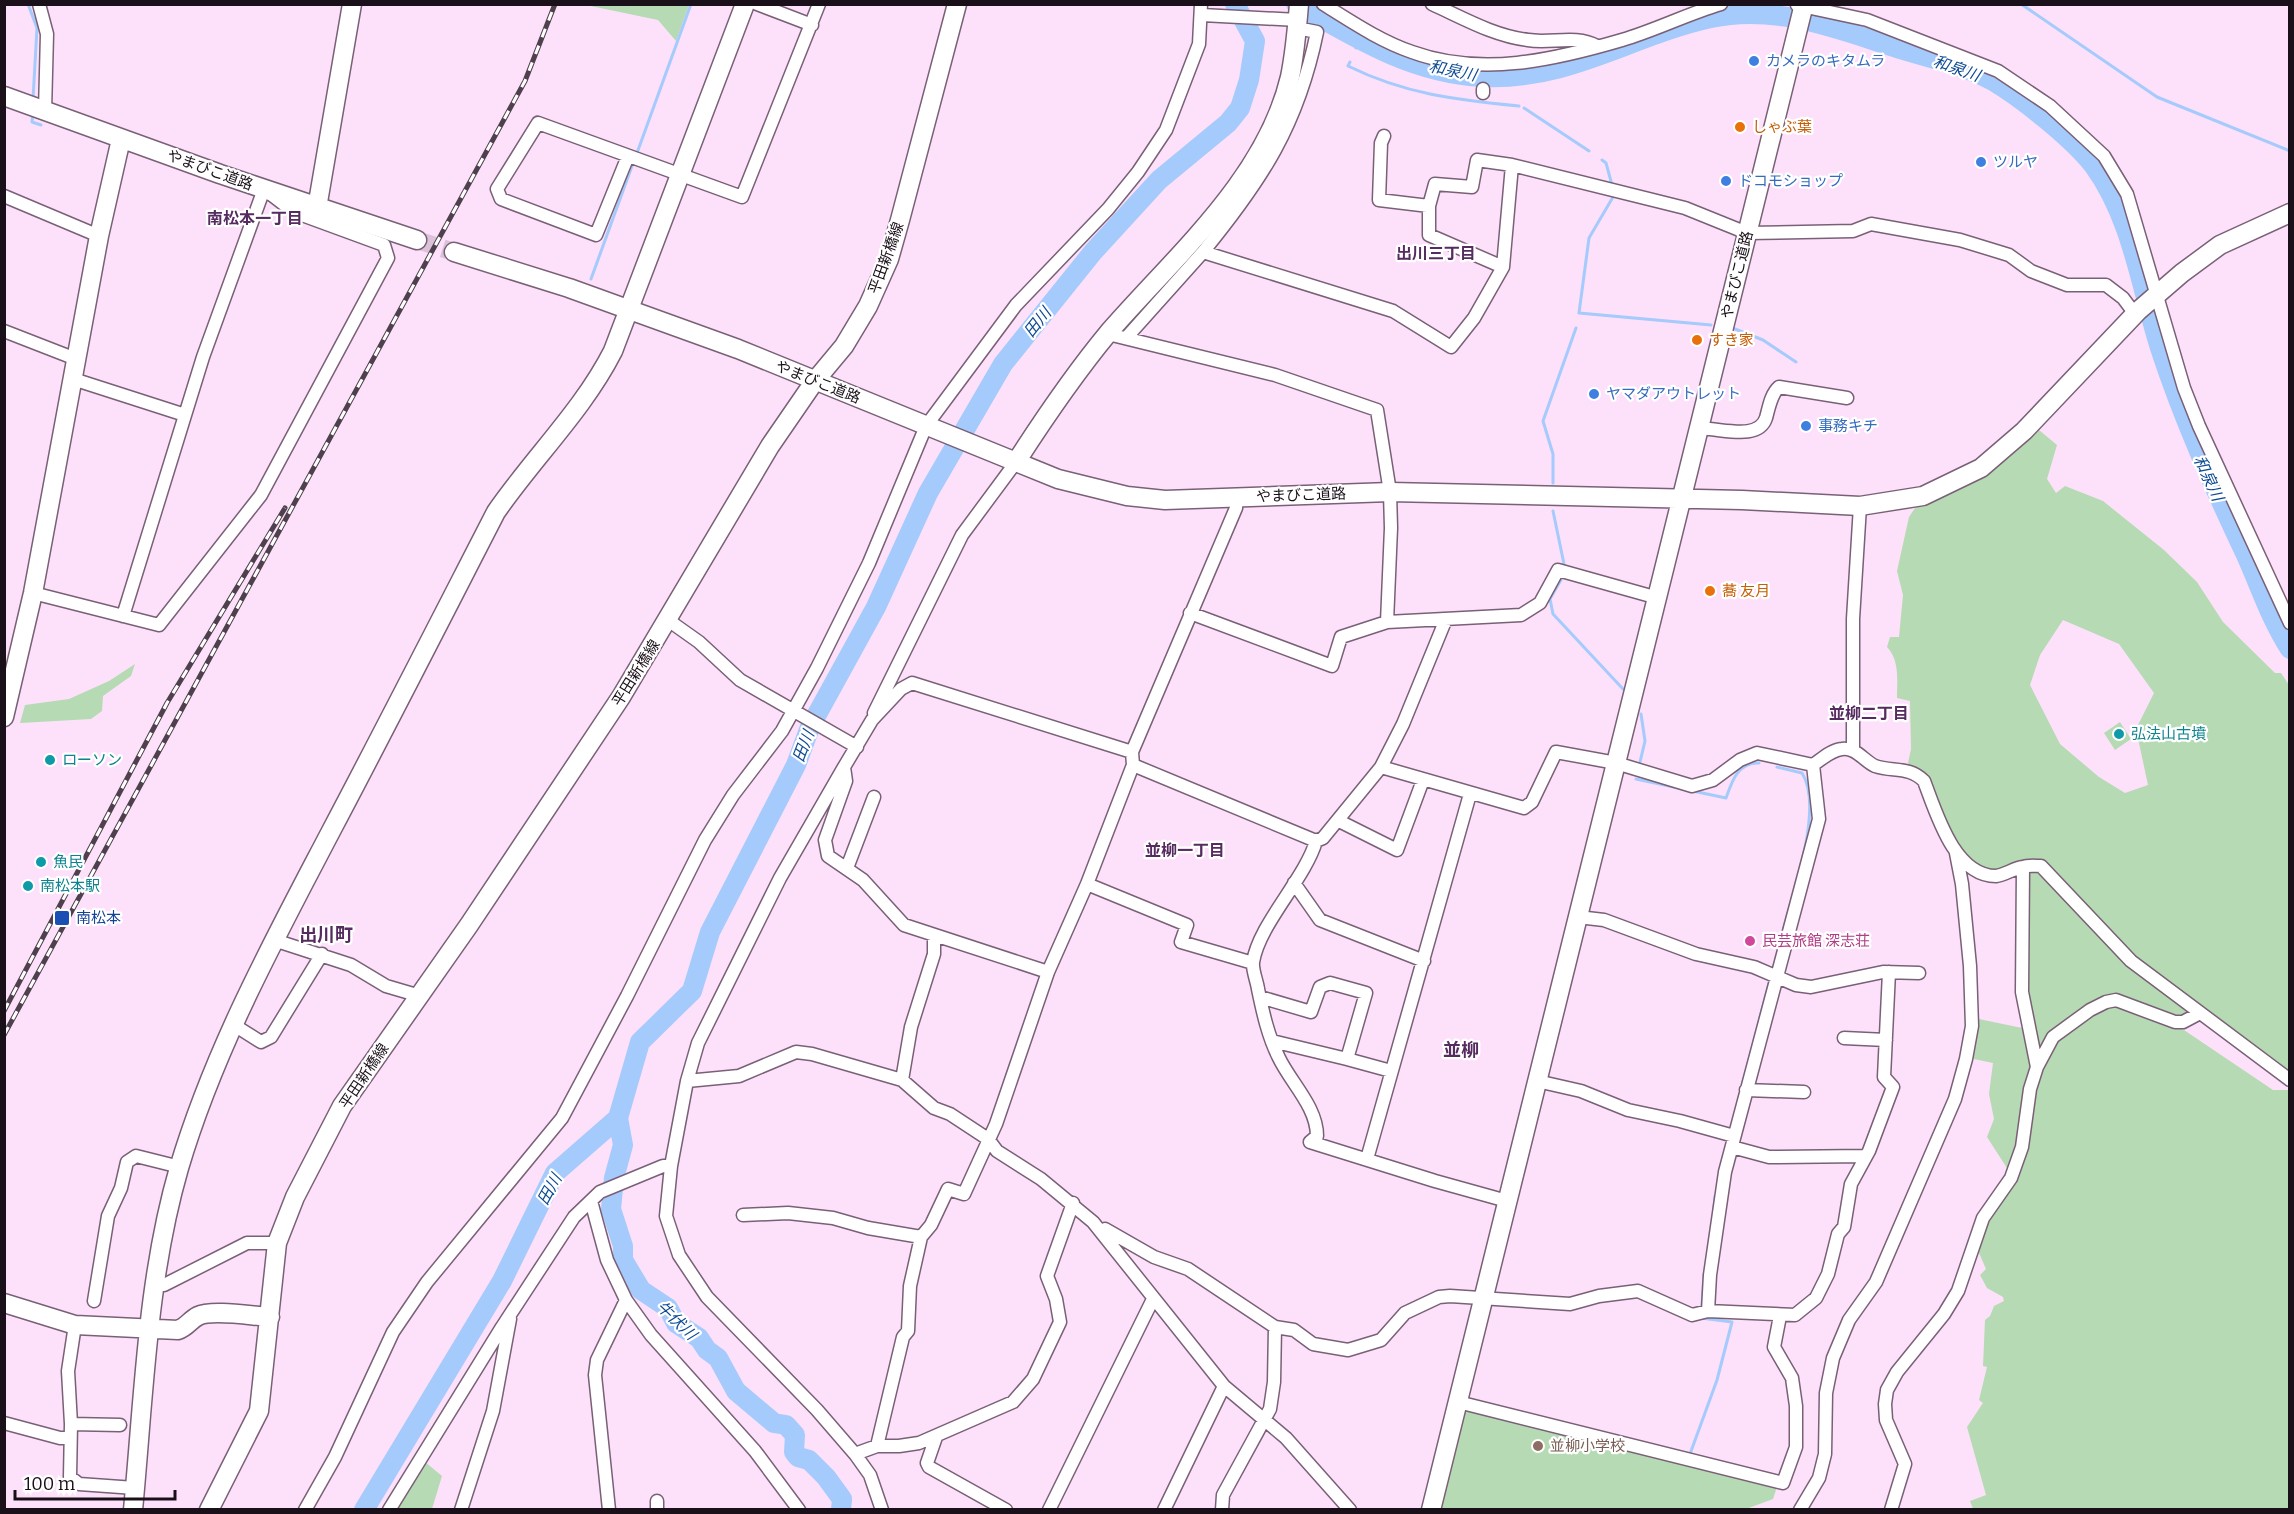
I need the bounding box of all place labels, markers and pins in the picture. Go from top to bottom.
place label: カメラのキタムラ [1766,52,1885,70]
marker: カメラのキタムラ [1747,54,1761,68]
place label: しゃぶ葉 [1752,118,1812,136]
marker: しゃぶ葉 [1733,120,1747,134]
place label: ツルヤ [1993,153,2038,171]
marker: ツルヤ [1974,155,1988,169]
place label: ドコモショップ [1738,172,1843,190]
marker: ドコモショップ [1719,174,1733,188]
place label: すき家 [1709,331,1754,349]
marker: すき家 [1690,333,1704,347]
place label: ヤマダアウトレット [1606,385,1741,403]
marker: ヤマダアウトレット [1587,387,1601,401]
place label: 事務キチ [1818,417,1878,435]
marker: 事務キチ [1799,419,1813,433]
place label: 蕎 友月 [1722,582,1770,600]
marker: 蕎 友月 [1703,584,1717,598]
place label: 弘法山古墳 [2131,725,2206,743]
marker: 弘法山古墳 [2112,727,2126,741]
place label: ローソン [62,751,122,769]
marker: ローソン [43,753,57,767]
place label: 魚民 [53,853,83,871]
marker: 魚民 [34,855,48,869]
place label: 南松本駅 [40,877,100,895]
marker: 南松本駅 [21,879,35,893]
marker: 南松本 [53,909,71,927]
place label: 南松本 [76,909,121,927]
place label: 民芸旅館 深志荘 [1762,932,1870,950]
marker: 民芸旅館 深志荘 [1743,934,1757,948]
place label: 並柳小学校 [1550,1437,1625,1455]
marker: 並柳小学校 [1531,1439,1545,1453]

